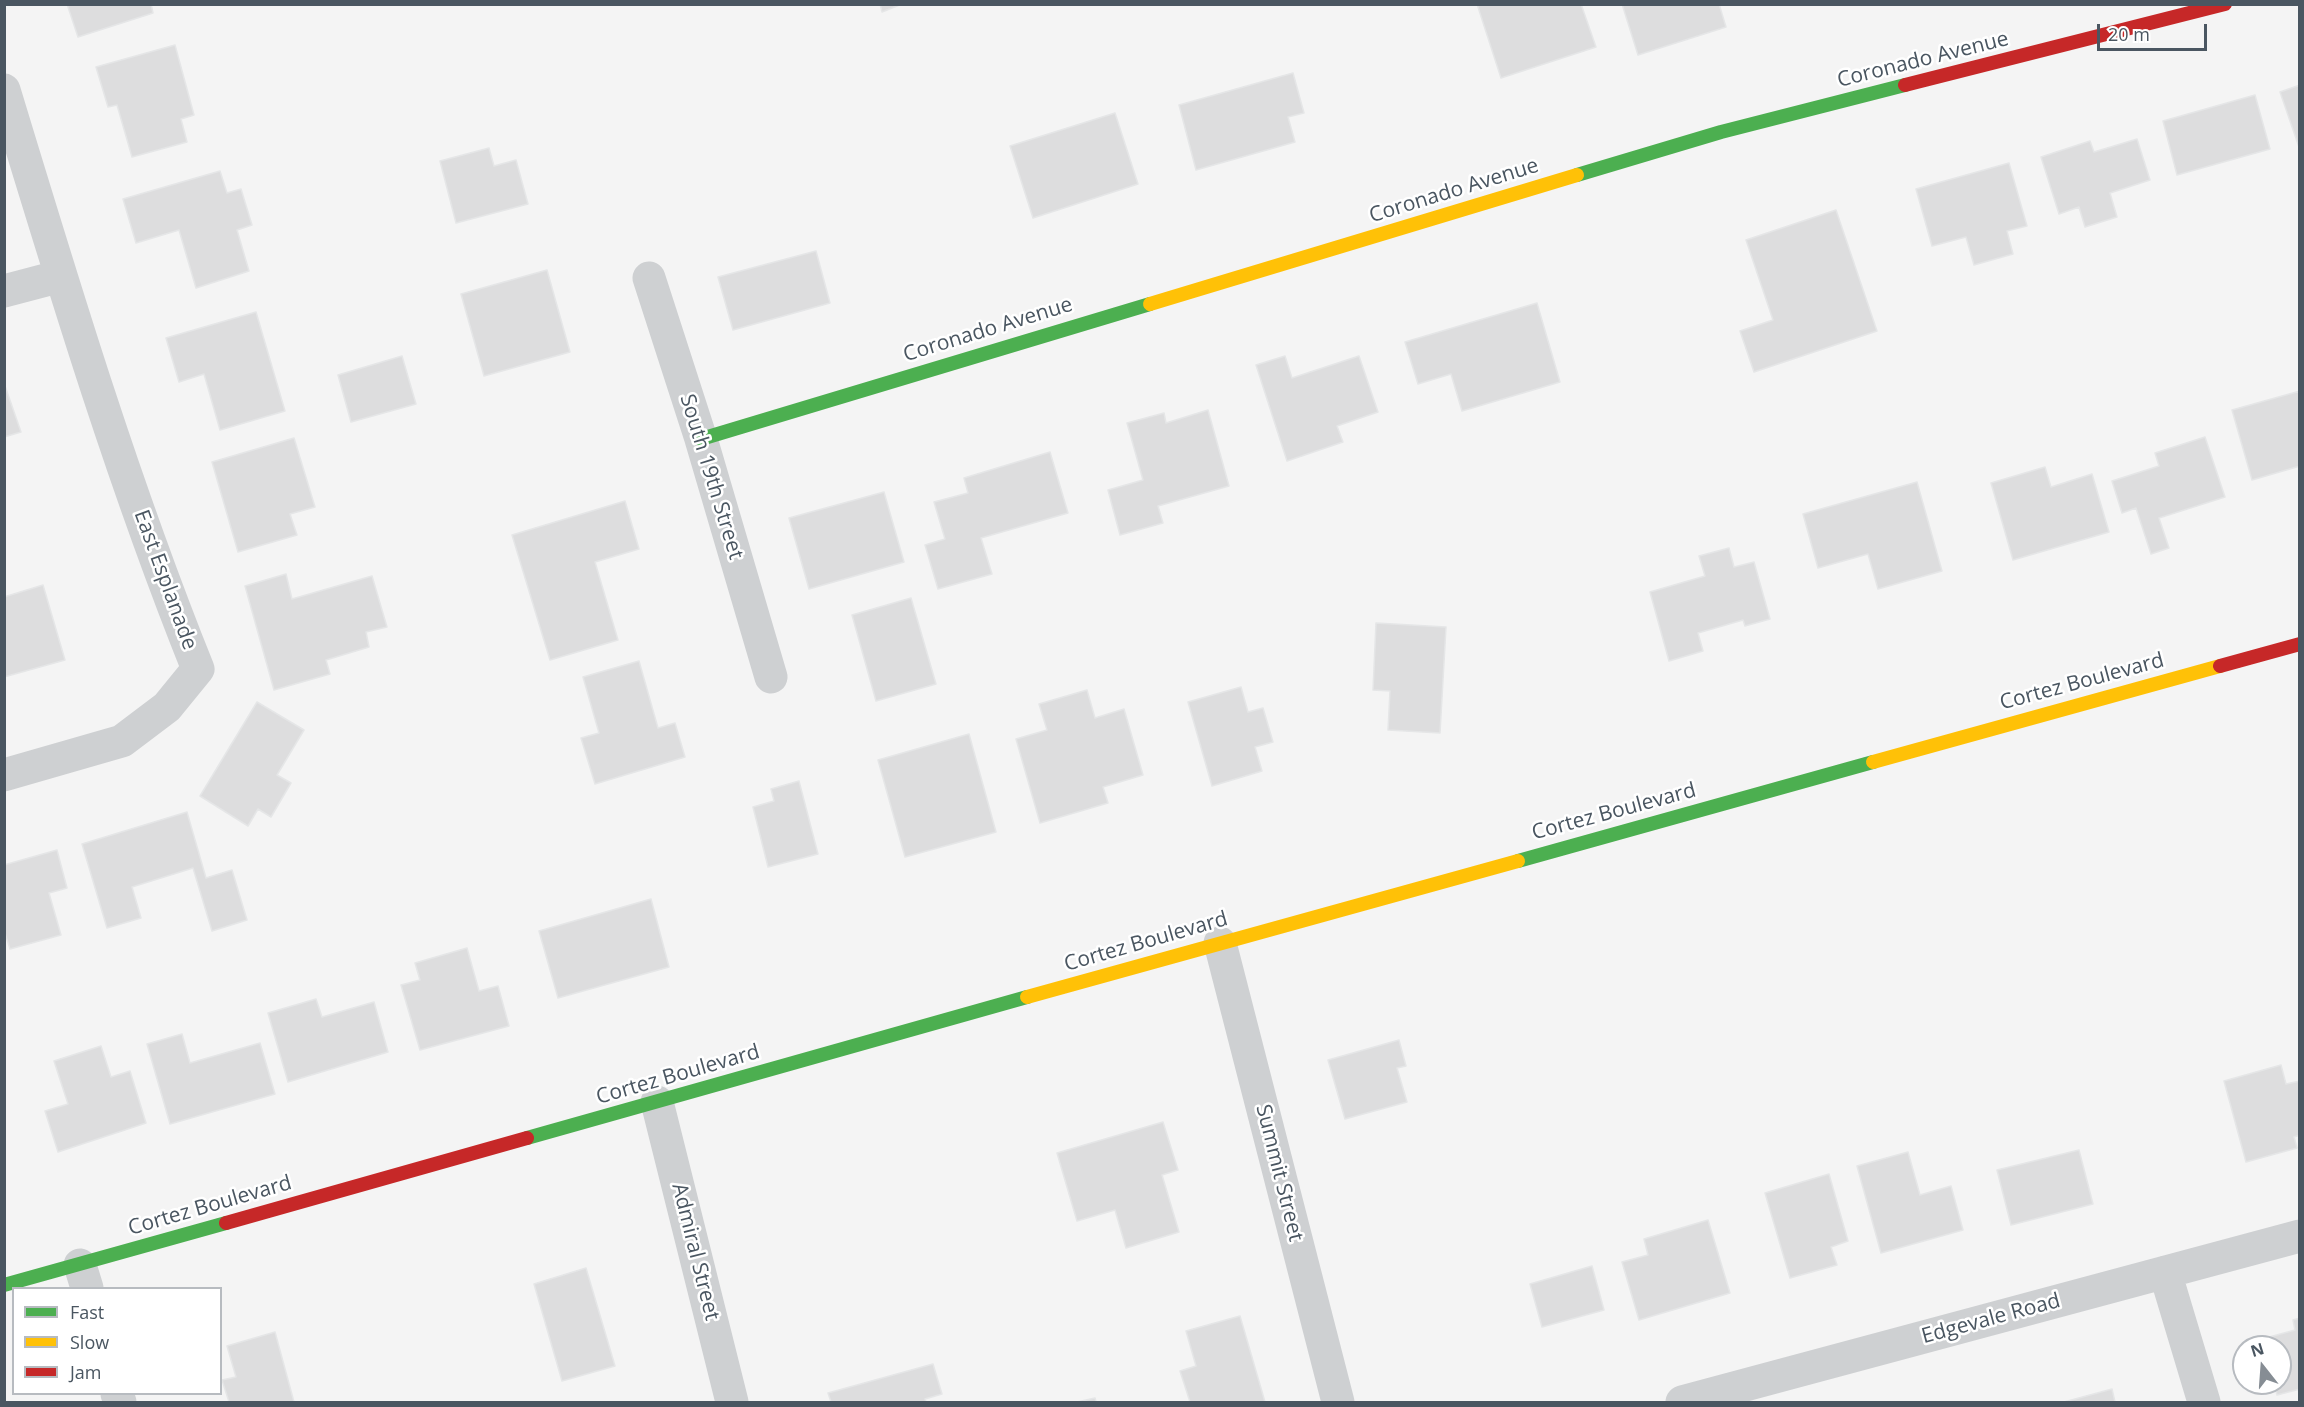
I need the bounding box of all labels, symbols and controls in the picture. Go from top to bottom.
scale bar [2100,12,2210,50]
text: 20 m [2108,22,2150,46]
street label: Coronado Avenue [1835,27,2011,93]
street label: Coronado Avenue [1366,153,1542,229]
street label: Coronado Avenue [900,292,1076,368]
street label: South 19th Street [674,391,748,563]
street label: East Esplanade [128,507,202,653]
street label: Cortez Boulevard [1997,648,2167,716]
street label: Cortez Boulevard [1529,778,1699,846]
street label: Cortez Boulevard [1061,907,1231,977]
street label: Cortez Boulevard [593,1040,763,1110]
street label: Summit Street [1250,1102,1308,1244]
street label: Cortez Boulevard [125,1171,295,1241]
street label: Admiral Street [666,1181,724,1323]
legend [12,1287,222,1395]
street label: Edgevale Road [1919,1288,2063,1350]
text: Fast [70,1300,104,1324]
text: Slow [70,1330,109,1354]
north arrow [2232,1335,2292,1395]
text: N [2248,1337,2267,1362]
text: Jam [70,1360,102,1384]

